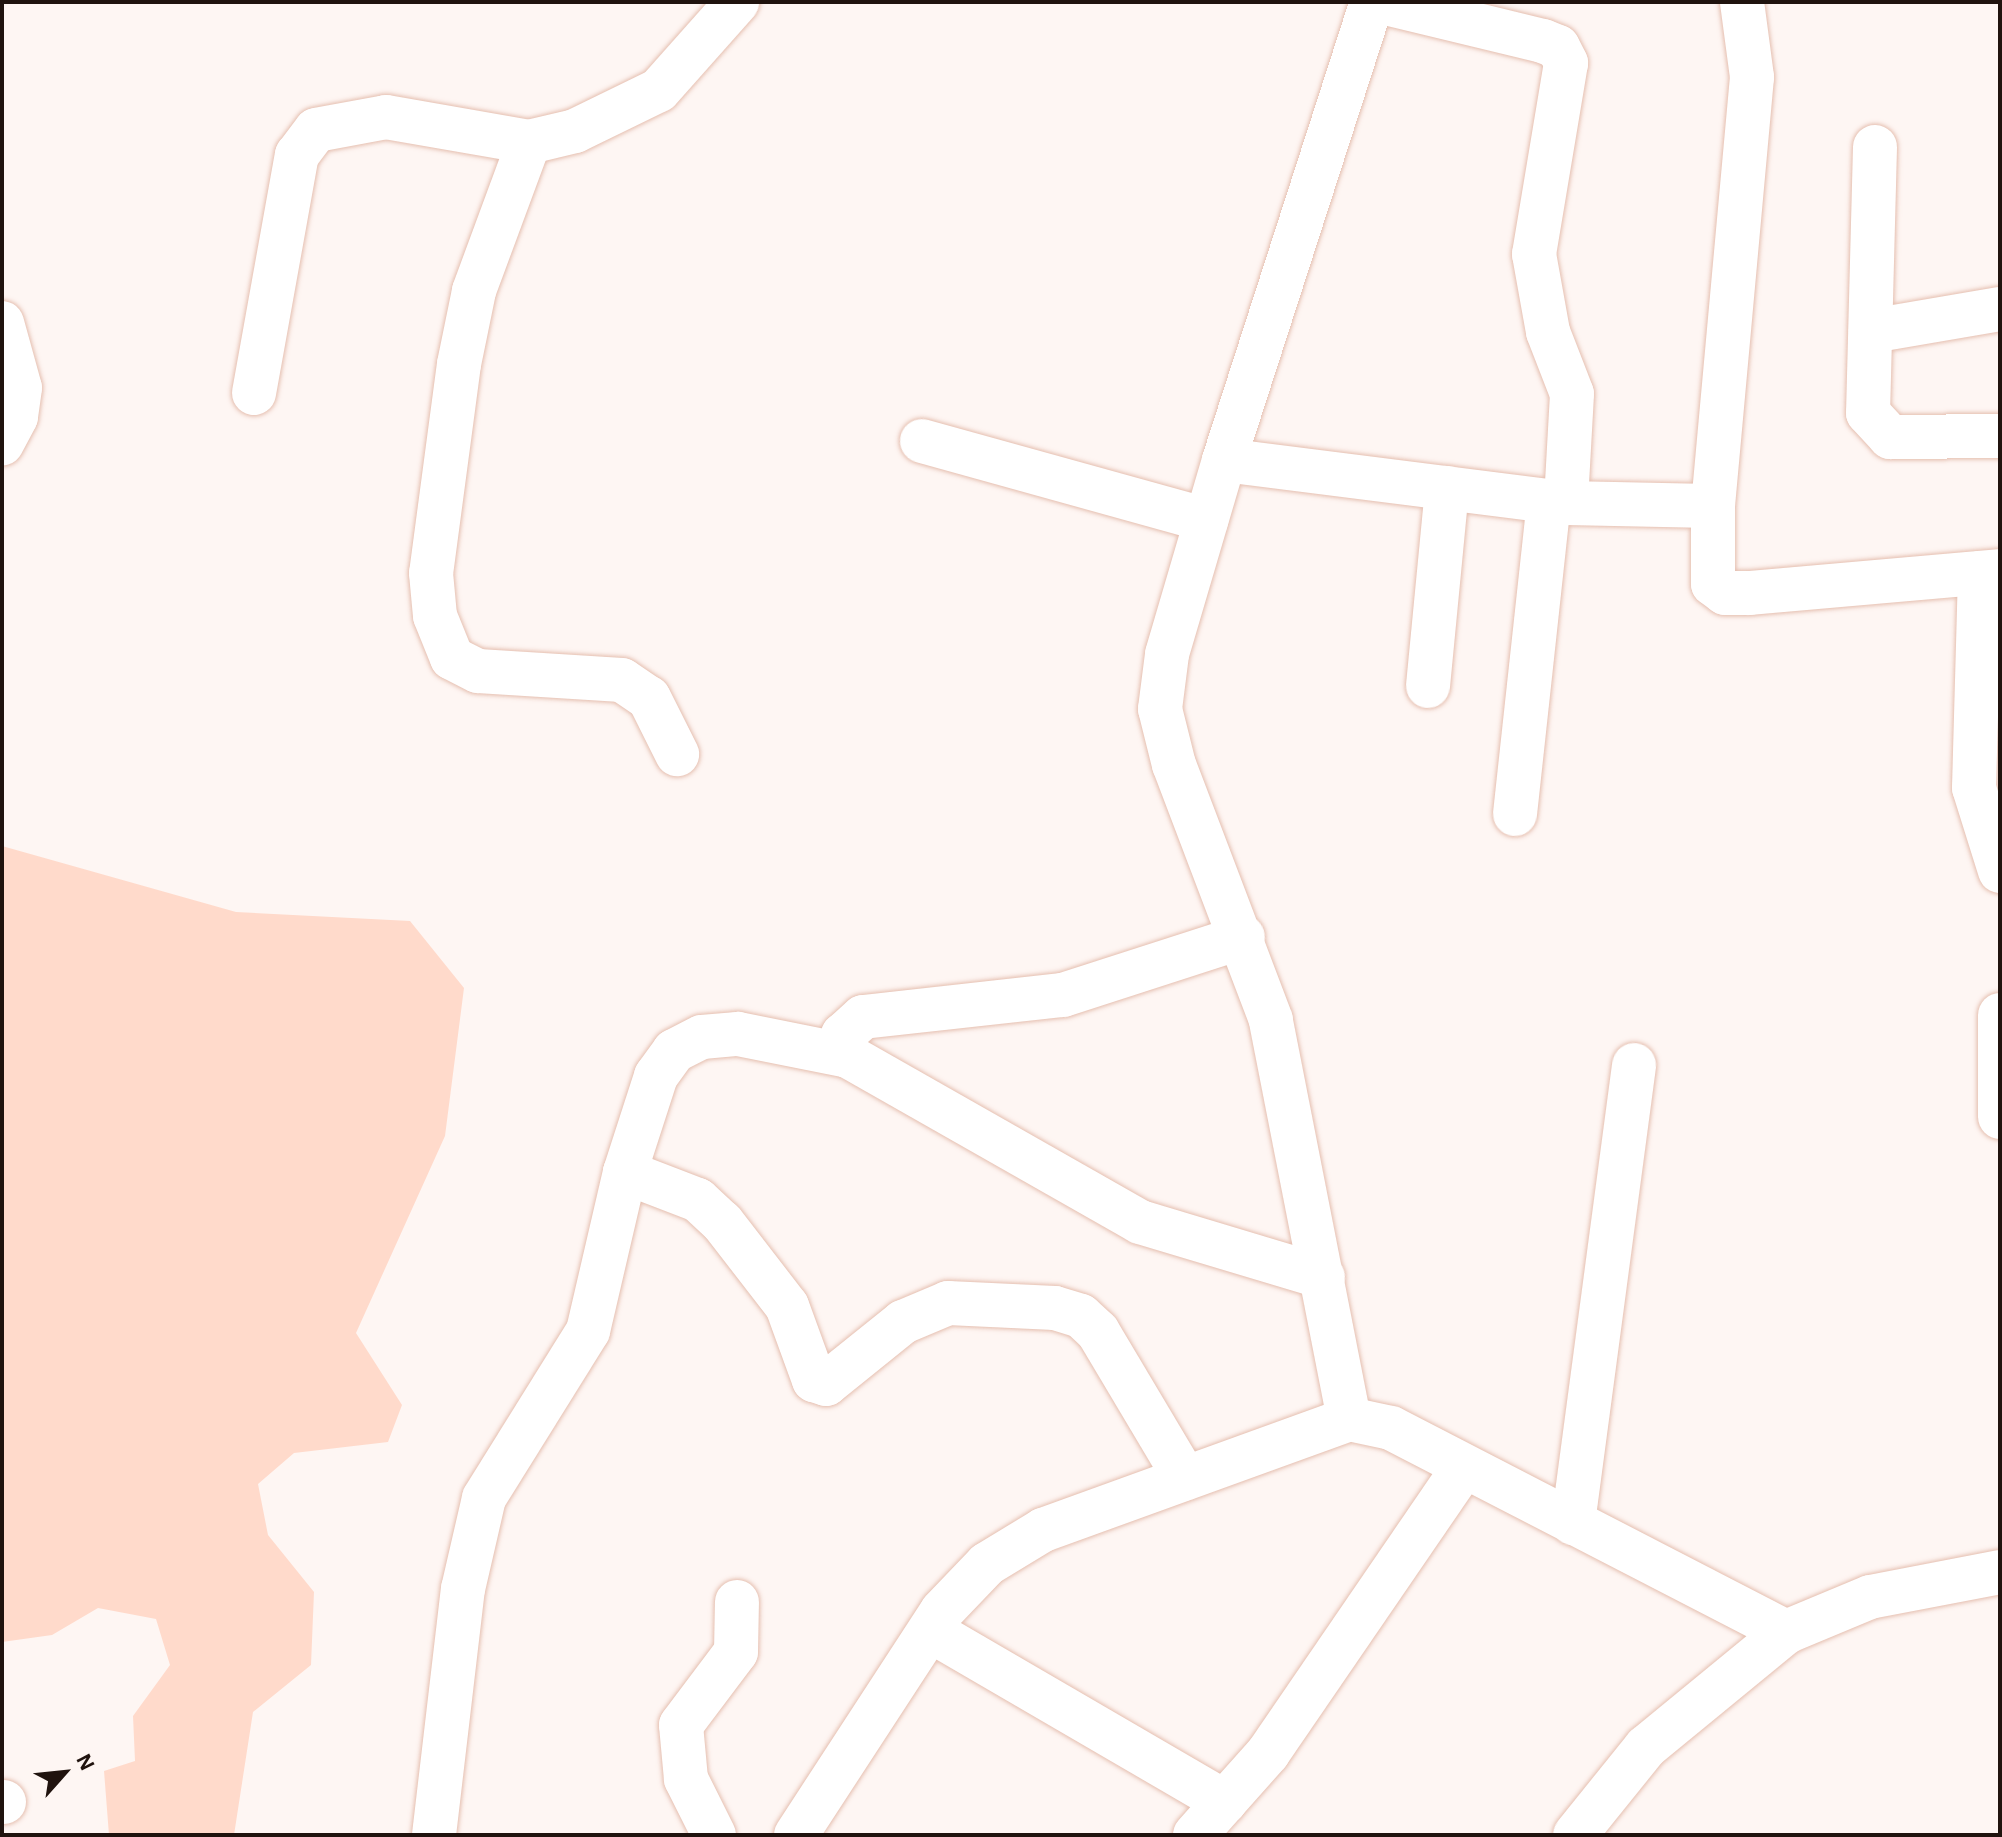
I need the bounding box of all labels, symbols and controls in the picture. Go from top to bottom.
north arrow [24,1733,104,1813]
text: N [72,1750,99,1774]

